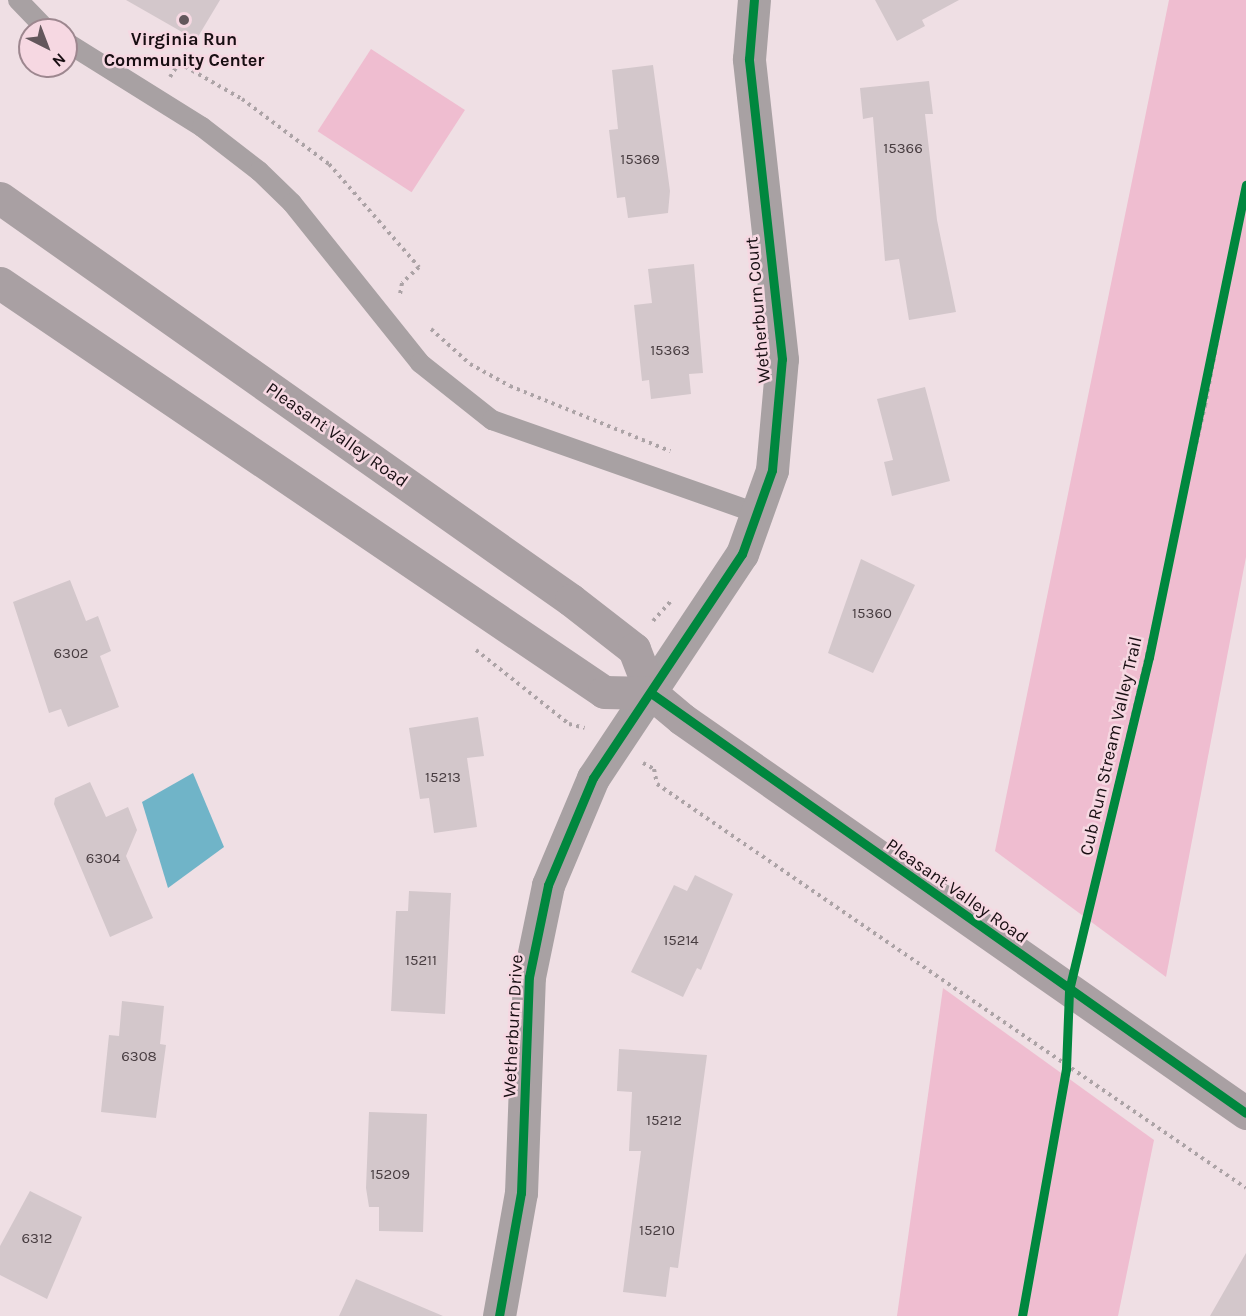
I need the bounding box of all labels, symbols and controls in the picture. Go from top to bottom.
marker: Virginia Run Community Center [177,13,191,27]
north arrow [18,18,78,78]
place label: Virginia Run Community Center [104,29,264,72]
text: N [48,49,70,71]
house number: 15366 [883,140,923,158]
house number: 15369 [620,151,660,169]
street label: Wetherburn Court [741,236,775,384]
house number: 15363 [650,342,690,360]
street label: Pleasant Valley Road [262,378,412,492]
house number: 15360 [852,605,892,623]
street label: Cub Run Stream Valley Trail [1075,634,1147,858]
house number: 6302 [53,645,89,663]
house number: 15213 [425,769,461,787]
street label: Pleasant Valley Road [882,834,1032,948]
house number: 6304 [86,850,120,868]
house number: 15214 [663,932,699,950]
house number: 15211 [405,952,437,970]
street label: Wetherburn Drive [498,954,528,1098]
house number: 6308 [121,1048,157,1066]
house number: 15212 [646,1112,682,1130]
house number: 15209 [370,1166,410,1184]
house number: 15210 [639,1222,675,1240]
house number: 6312 [21,1230,53,1248]

